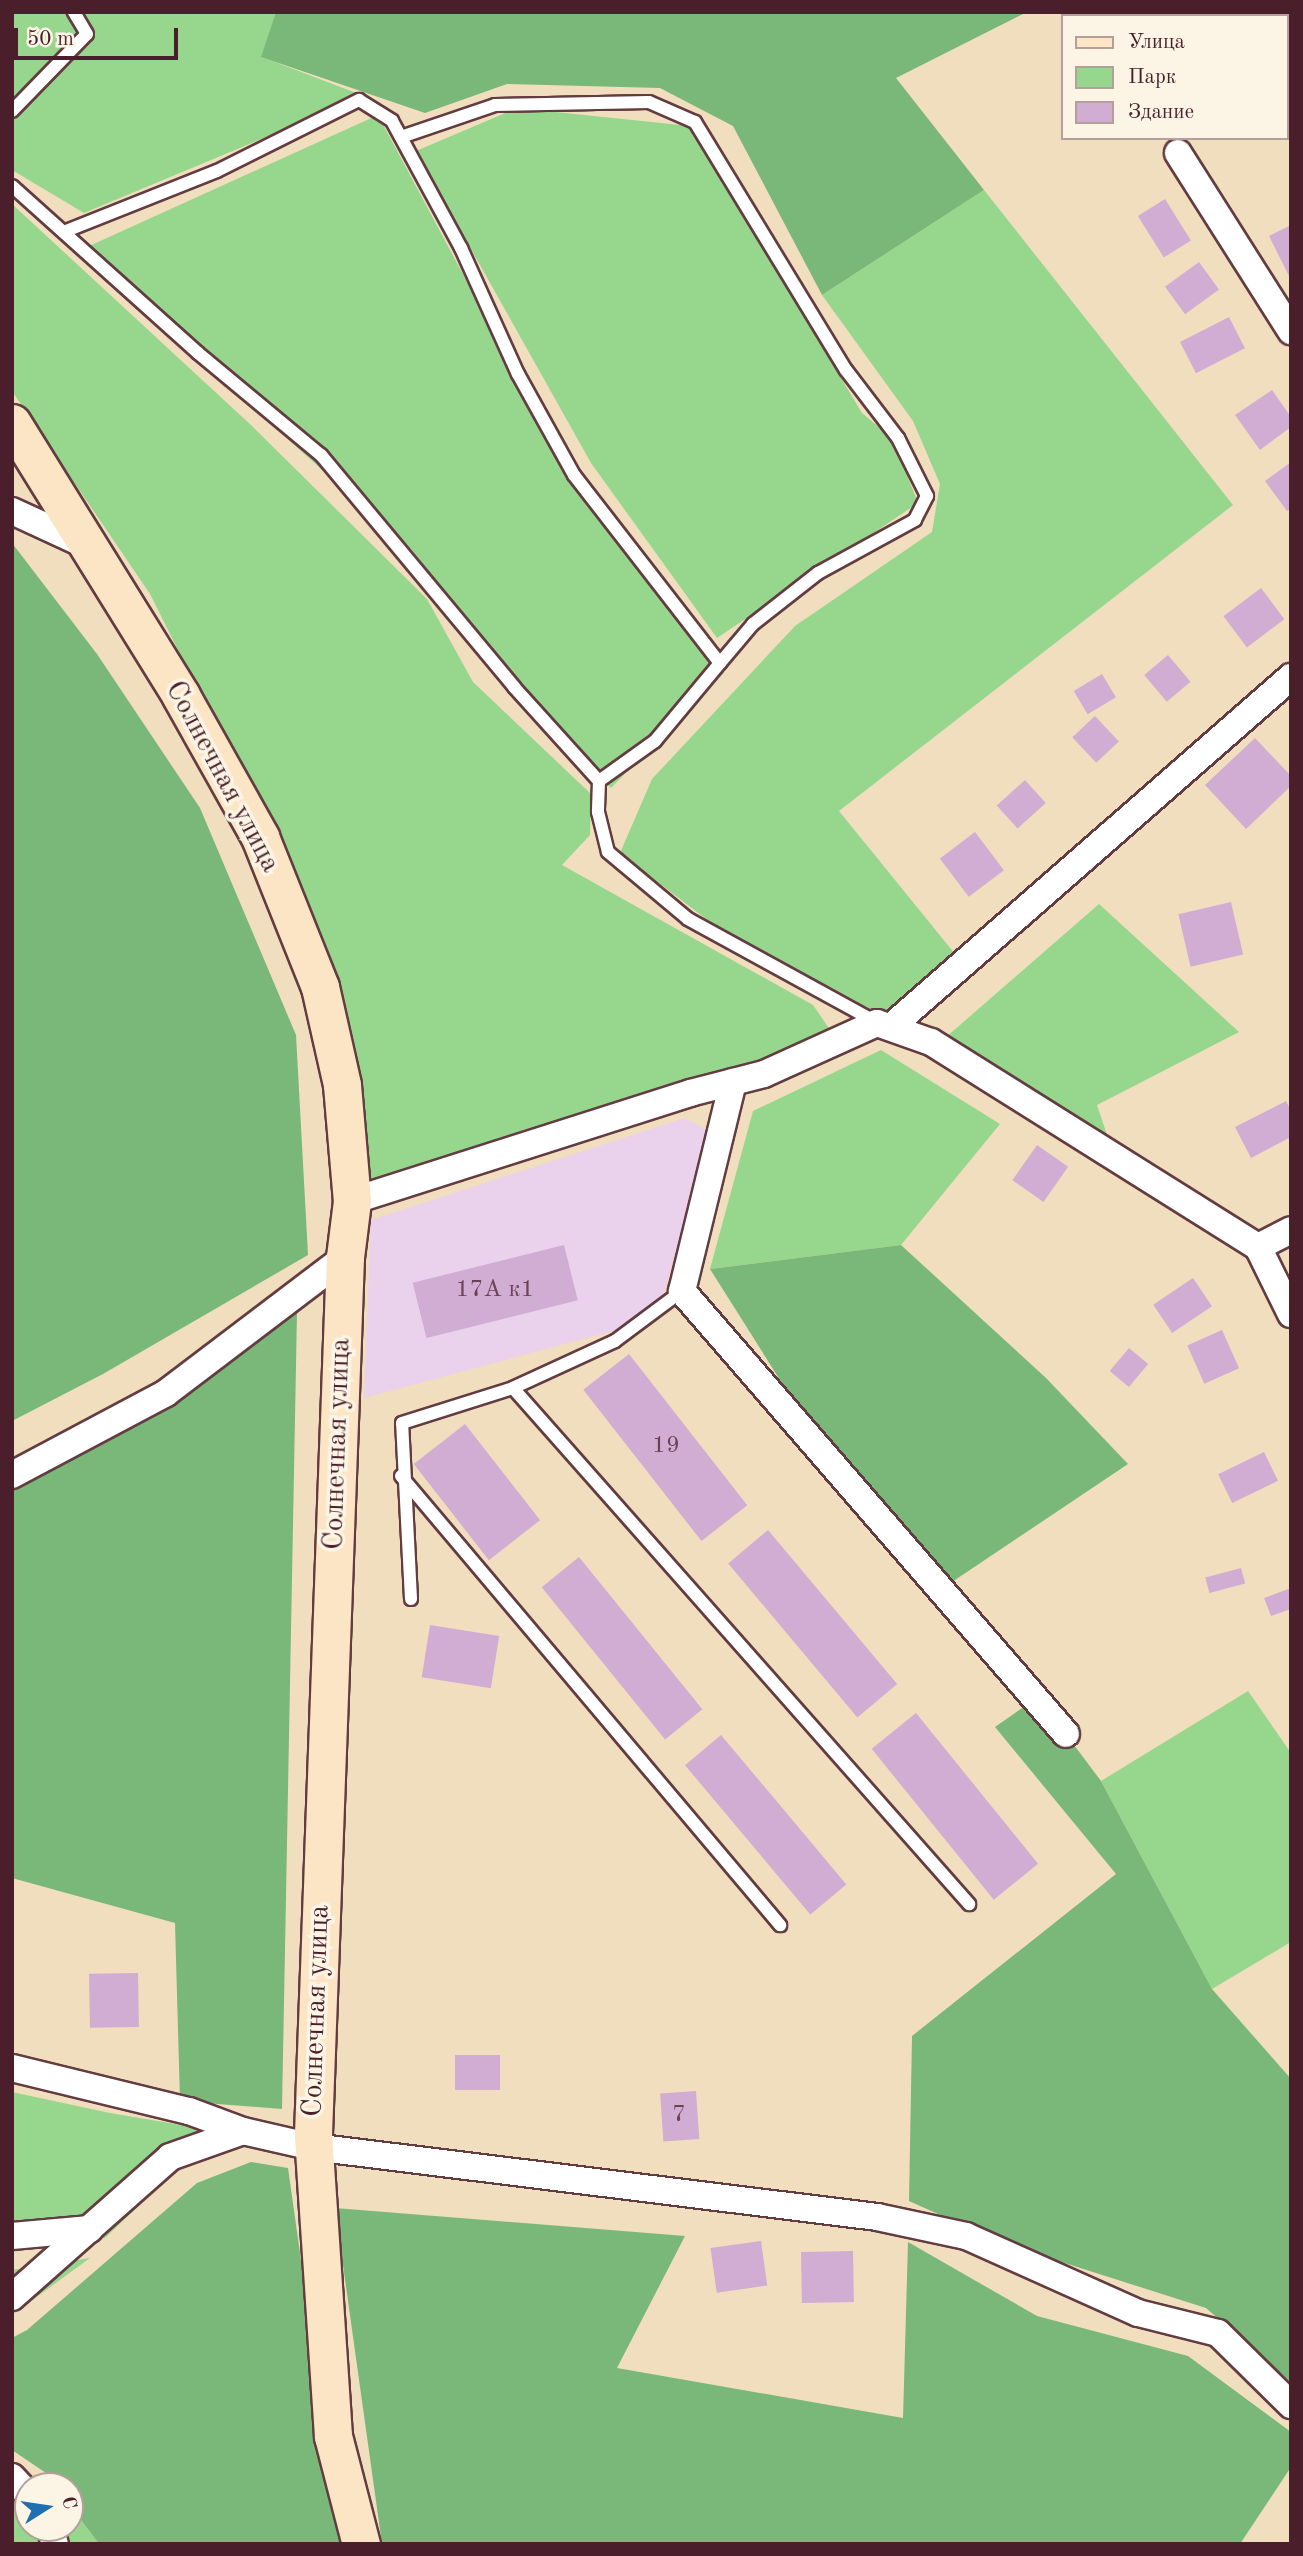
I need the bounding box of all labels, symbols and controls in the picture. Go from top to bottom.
scale bar [18,14,182,58]
legend [1062,14,1289,140]
text: 50 m [27,29,74,50]
text: Улица [1128,32,1185,53]
text: Парк [1128,67,1176,88]
text: Здание [1128,102,1194,123]
street label: Солнечная улица [157,675,287,879]
house number: 17А к1 [456,1277,534,1305]
street label: Солнечная улица [318,1337,358,1551]
house number: 19 [652,1433,680,1461]
street label: Солнечная улица [297,1904,337,2118]
house number: 7 [672,2102,686,2130]
north arrow [14,2472,84,2542]
text: С [57,2495,79,2511]

